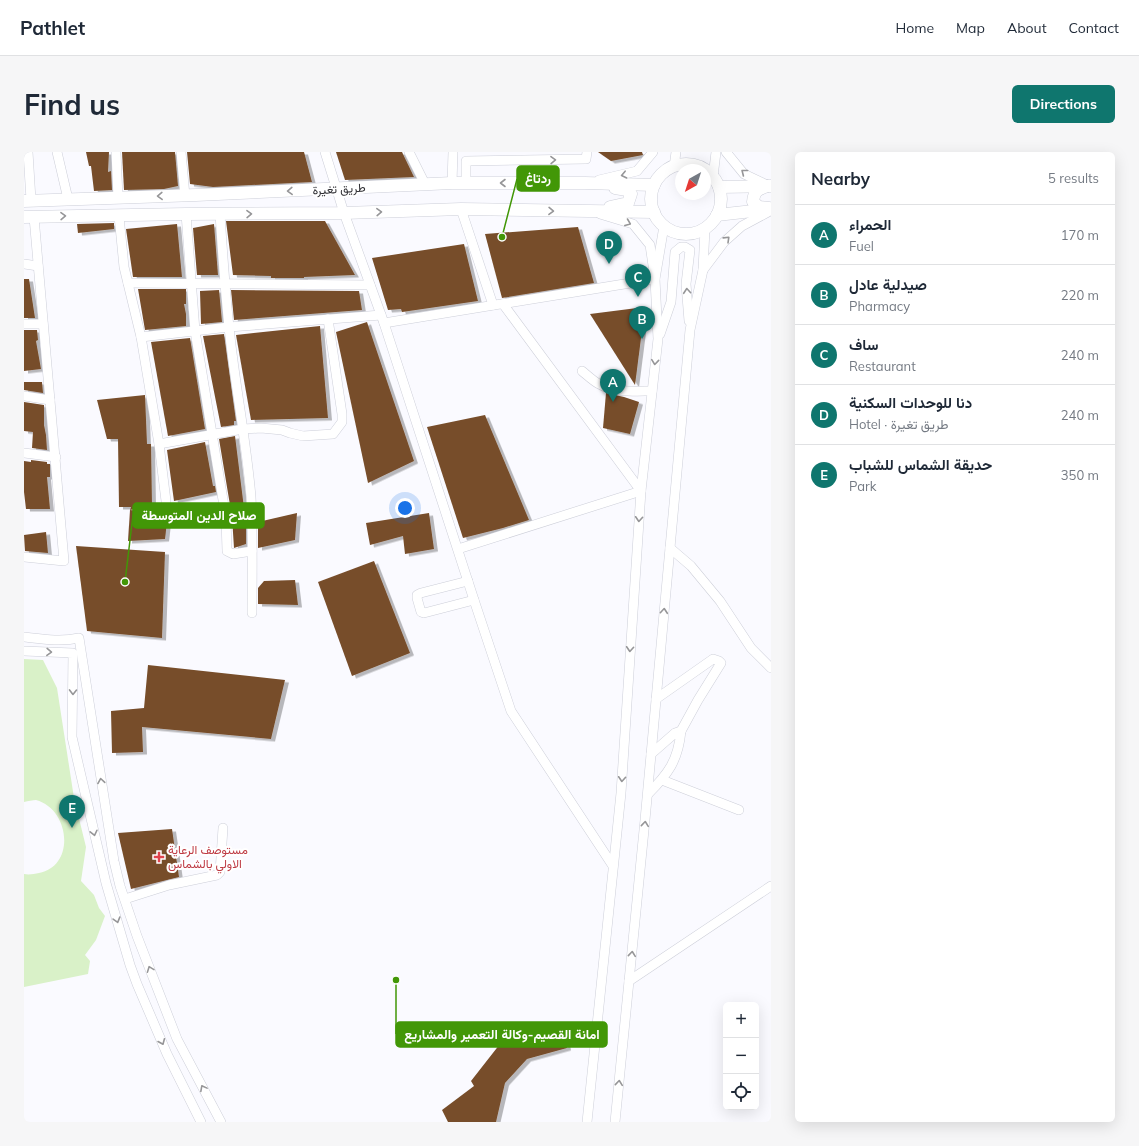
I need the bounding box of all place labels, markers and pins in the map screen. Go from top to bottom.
callout: ردتاغ [517,166,559,191]
pin: D [596,231,622,264]
pin: C [625,264,651,297]
pin: B [629,306,655,339]
pin: A [600,369,626,402]
callout: صلاح الدين المتوسطة [133,503,264,528]
pin: E [59,795,85,828]
place label: مستوصف الرعاية الاولي بالشماس [168,842,248,874]
marker: مستوصف الرعاية الاولي بالشماس [153,851,165,863]
callout: امانة القصيم-وكالة التعمير والمشاريع [396,1022,607,1047]

